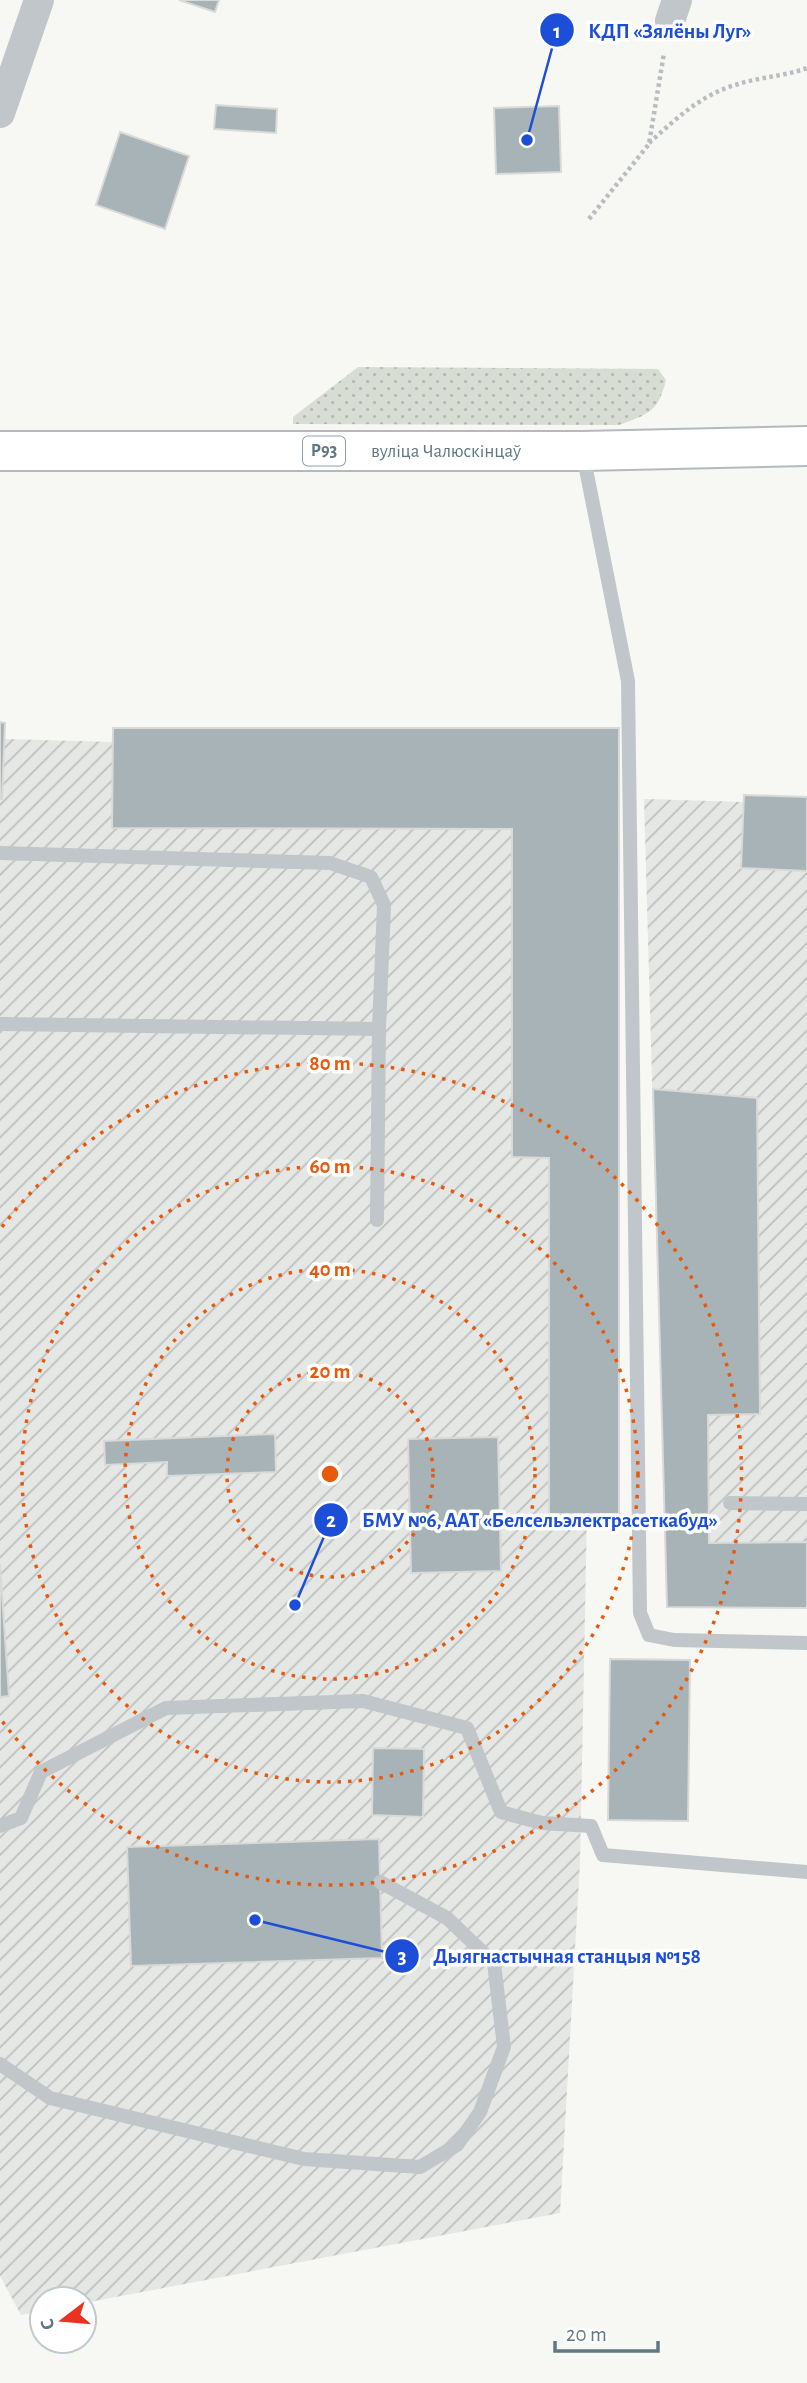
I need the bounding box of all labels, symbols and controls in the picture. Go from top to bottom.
callout: КДП «Зялёны Луг» [540,9,766,51]
text: 1 [553,21,561,42]
text: КДП «Зялёны Луг» [588,21,752,42]
road number: Р93 [303,436,345,466]
street label: вуліца Чалюскінцаў [371,442,521,461]
text: 80 m [309,1053,351,1074]
text: 60 m [309,1156,351,1177]
text: 40 m [309,1259,351,1280]
text: 20 m [310,1361,350,1382]
centre of rings [318,1462,342,1486]
callout: БМУ №6, ААТ «Белсельэлектрасеткабуд» [314,1499,732,1541]
text: 2 [326,1510,336,1531]
text: БМУ №6, ААТ «Белсельэлектрасеткабуд» [362,1510,718,1531]
callout: Дыягнастычная станцыя №158 [384,1935,715,1977]
text: 3 [397,1946,407,1967]
text: Дыягнастычная станцыя №158 [433,1946,701,1967]
north arrow [28,2285,98,2355]
scale bar [555,2310,658,2354]
text: С [38,2317,59,2332]
text: 20 m [566,2324,607,2345]

